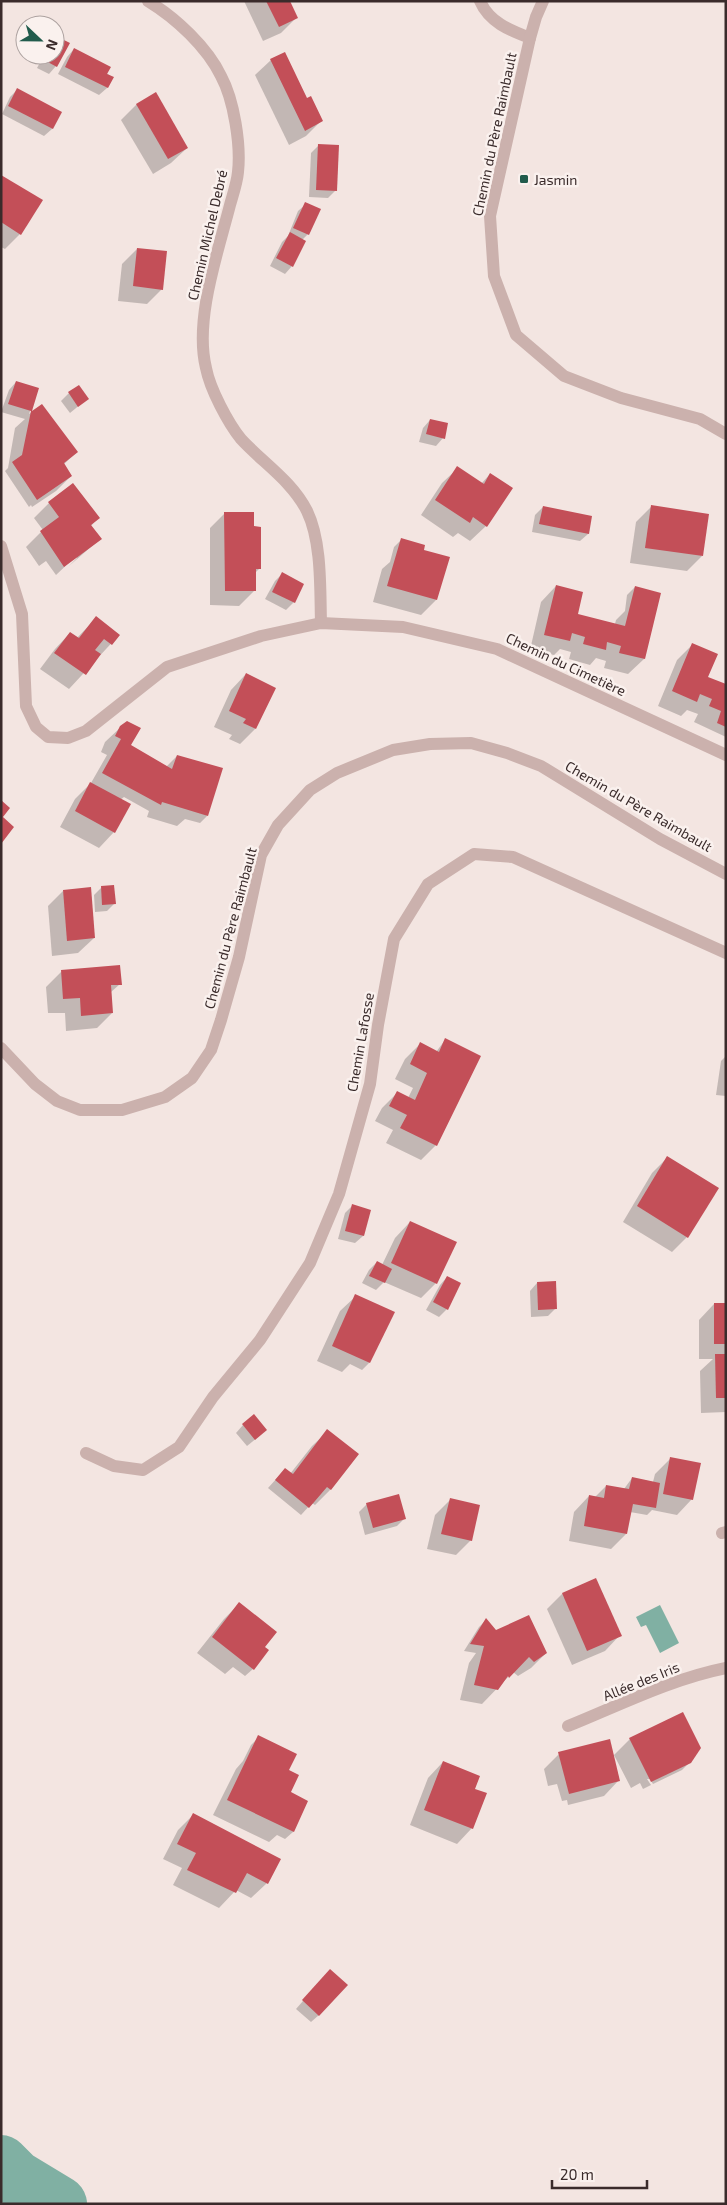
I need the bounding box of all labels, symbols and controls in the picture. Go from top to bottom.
north arrow [15,15,65,65]
text: N [43,37,62,53]
street label: Chemin du Père Raimbault [468,51,520,217]
street label: Chemin Michel Debré [184,168,230,302]
place label: Jasmin [534,171,577,188]
marker: Jasmin [518,173,530,185]
street label: Chemin du Cimetière [503,629,629,699]
street label: Chemin du Père Raimbault [563,757,715,855]
street label: Chemin du Père Raimbault [200,845,260,1011]
street label: Chemin Lafosse [343,991,377,1093]
street label: Allée des Iris [600,1658,682,1704]
scale bar [552,2158,647,2190]
text: 20 m [560,2165,594,2183]

